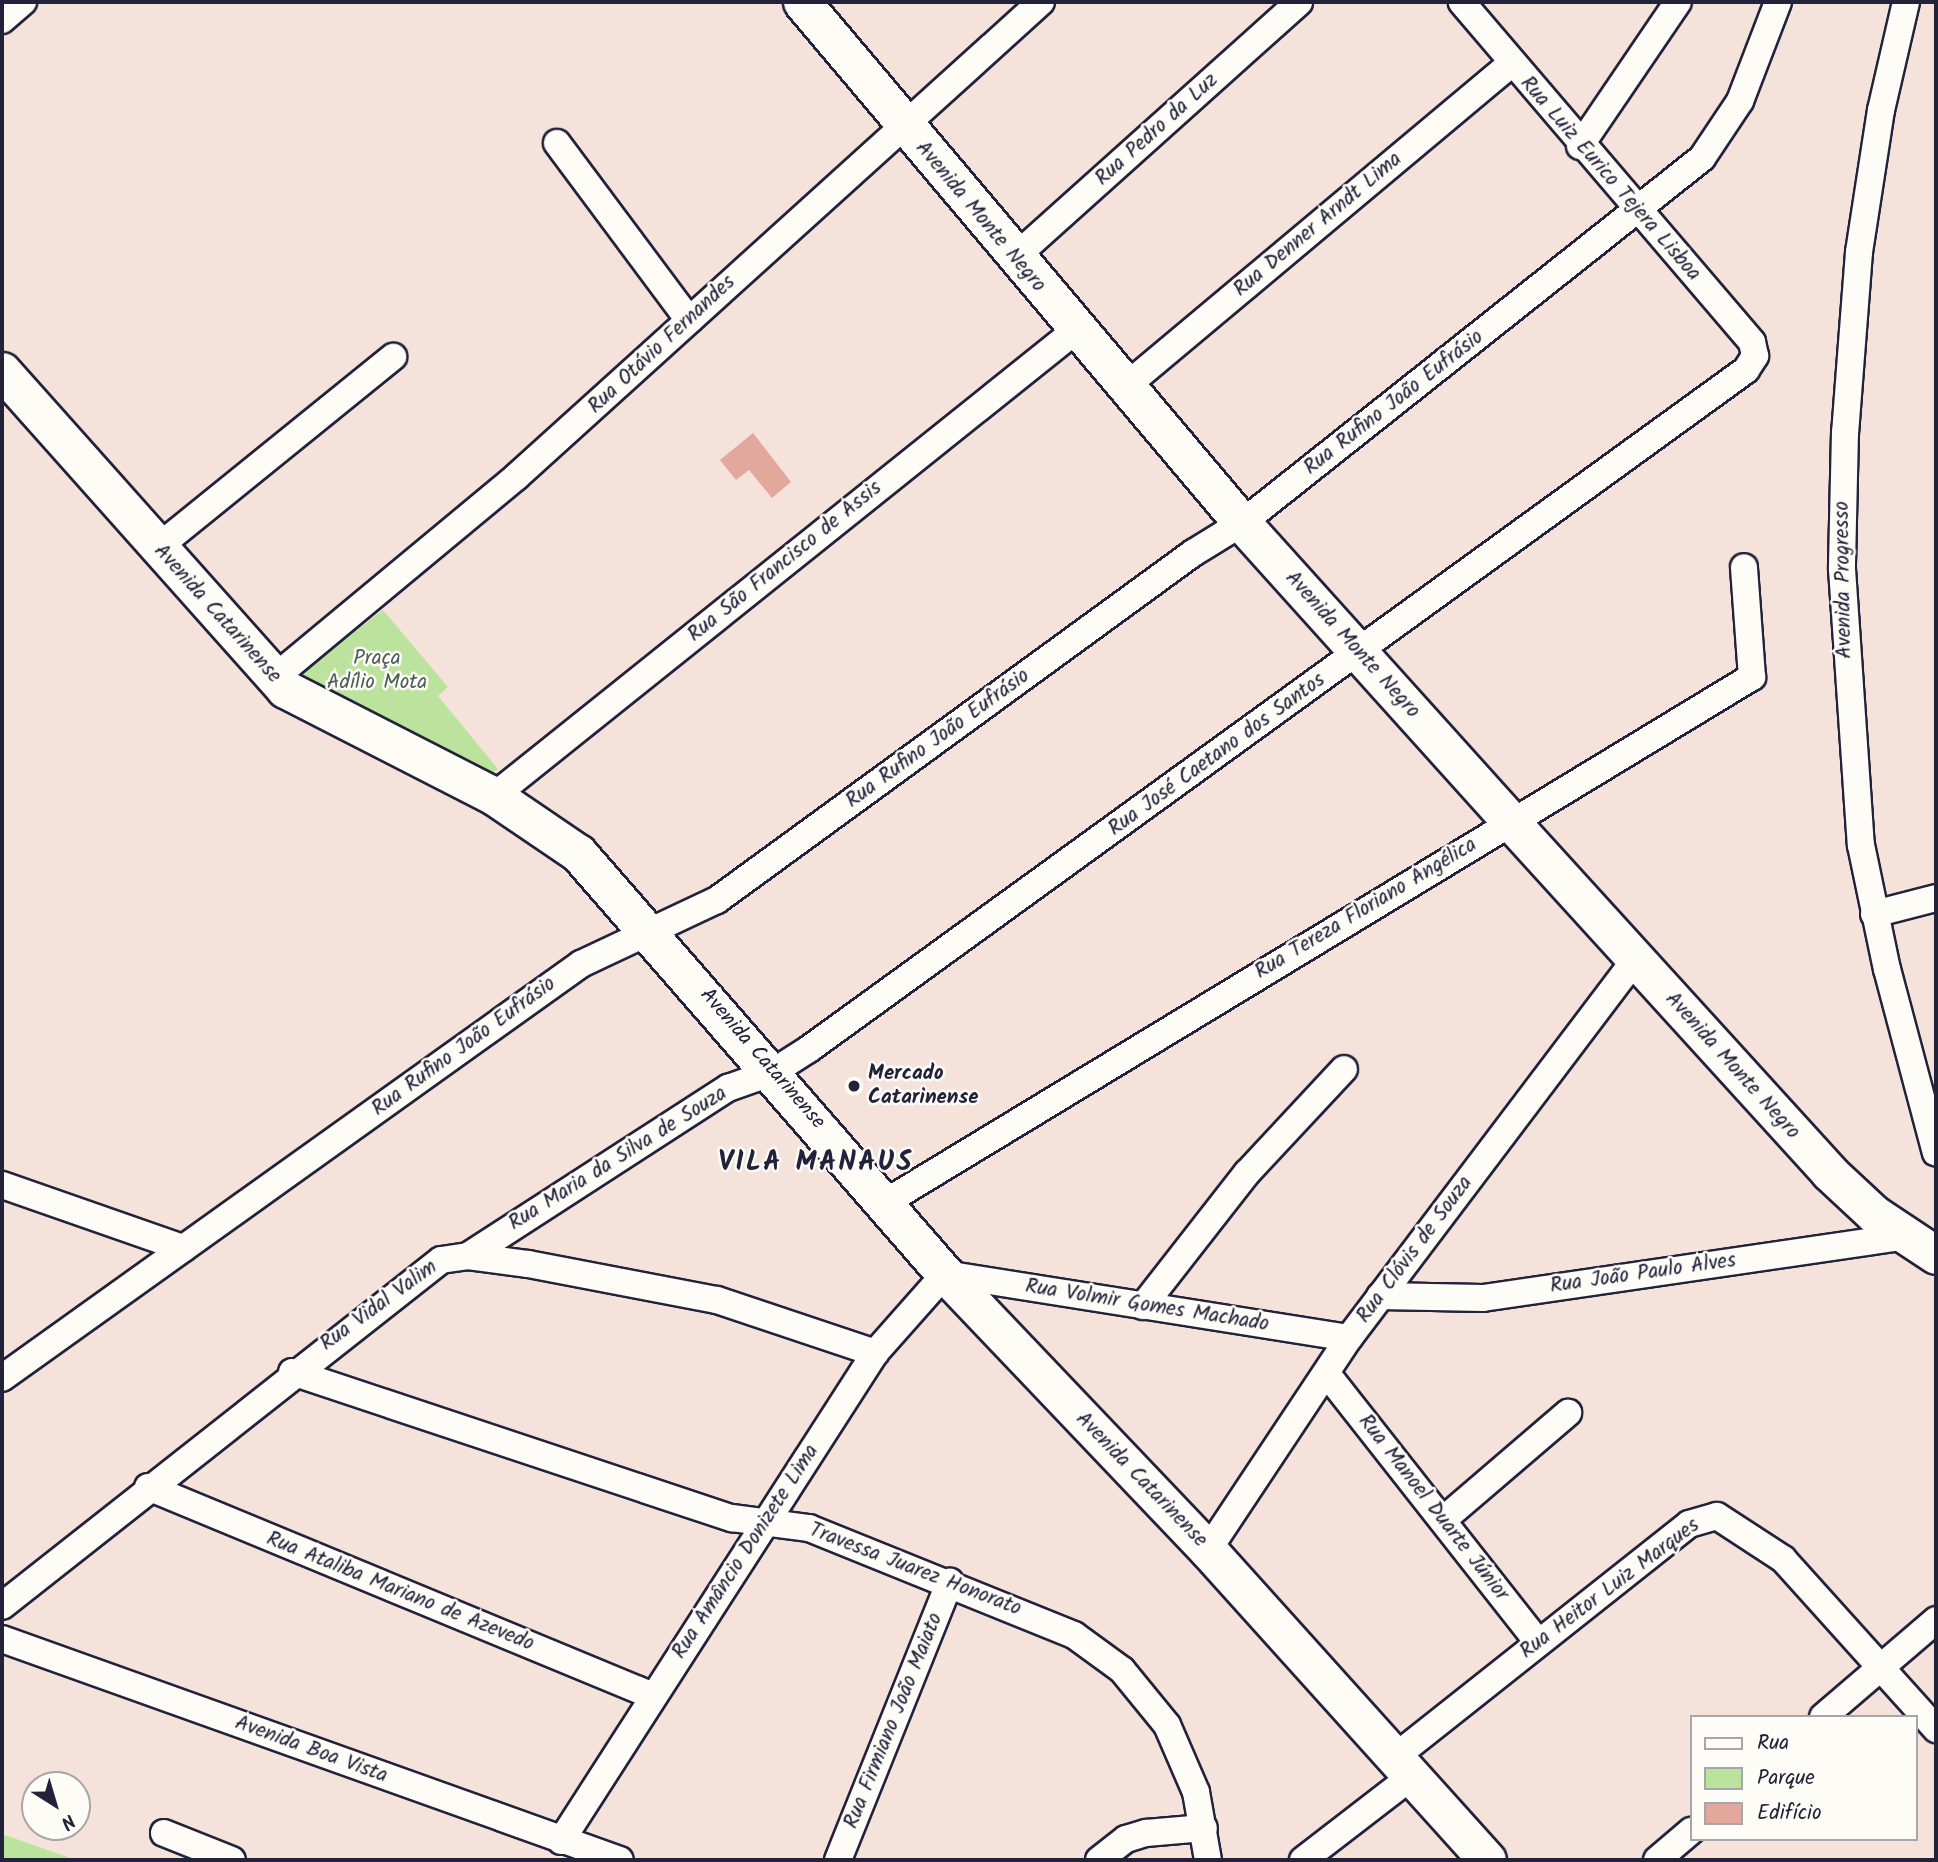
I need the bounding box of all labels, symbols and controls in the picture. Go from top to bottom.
street label: Rua Pedro da Luz [1090,68,1224,192]
street label: Rua Luiz Eurico Tejera Lisboa [1514,72,1706,286]
street label: Avenida Monte Negro [909,136,1051,298]
street label: Rua Denner Arndt Lima [1229,147,1407,303]
street label: Rua Otávio Fernandes [583,270,741,420]
street label: Rua Rufino João Eufrásio [1299,325,1489,481]
street label: Rua São Francisco de Assis [683,476,887,648]
street label: Avenida Progresso [1830,501,1858,659]
street label: Avenida Catarinense [148,539,286,689]
street label: Avenida Monte Negro [1279,566,1425,724]
park label: Praça Adílio Mota [327,646,427,696]
street label: Rua Rufino João Eufrásio [841,664,1035,814]
street label: Rua José Caetano dos Santos [1104,668,1330,842]
street label: Rua Tereza Floriano Angélica [1251,833,1481,985]
street label: Rua Rufino João Eufrásio [367,972,561,1122]
street label: Avenida Catarinense [694,983,830,1135]
street label: Avenida Monte Negro [1659,987,1805,1145]
place label: Mercado Catarinense [868,1061,978,1111]
marker: Mercado Catarinense [846,1078,862,1094]
street label: Rua Maria da Silva de Souza [504,1081,732,1237]
district label: VILA MANAUS [720,1146,912,1180]
street label: Rua Clóvis de Souza [1352,1172,1478,1328]
street label: Rua João Paulo Alves [1548,1248,1738,1300]
street label: Rua Vidal Valim [316,1255,442,1357]
street label: Rua Volmir Gomes Machado [1023,1274,1271,1338]
street label: Avenida Catarinense [1070,1407,1212,1553]
street label: Rua Manoel Duarte Júnior [1352,1410,1514,1606]
street label: Rua Amâncio Donizete Lima [667,1440,825,1664]
street label: Rua Heitor Luiz Marques [1515,1513,1705,1665]
street label: Travessa Juarez Honorato [805,1518,1025,1622]
street label: Rua Ataliba Mariano de Azevedo [263,1527,537,1657]
street label: Rua Firmiano João Maiato [839,1609,949,1833]
street label: Avenida Boa Vista [231,1711,391,1789]
legend [1689,1715,1917,1841]
text: Rua [1757,1727,1789,1760]
text: Parque [1757,1762,1815,1795]
north arrow [21,1771,91,1841]
text: Edifício [1757,1797,1822,1830]
text: N [54,1806,81,1837]

